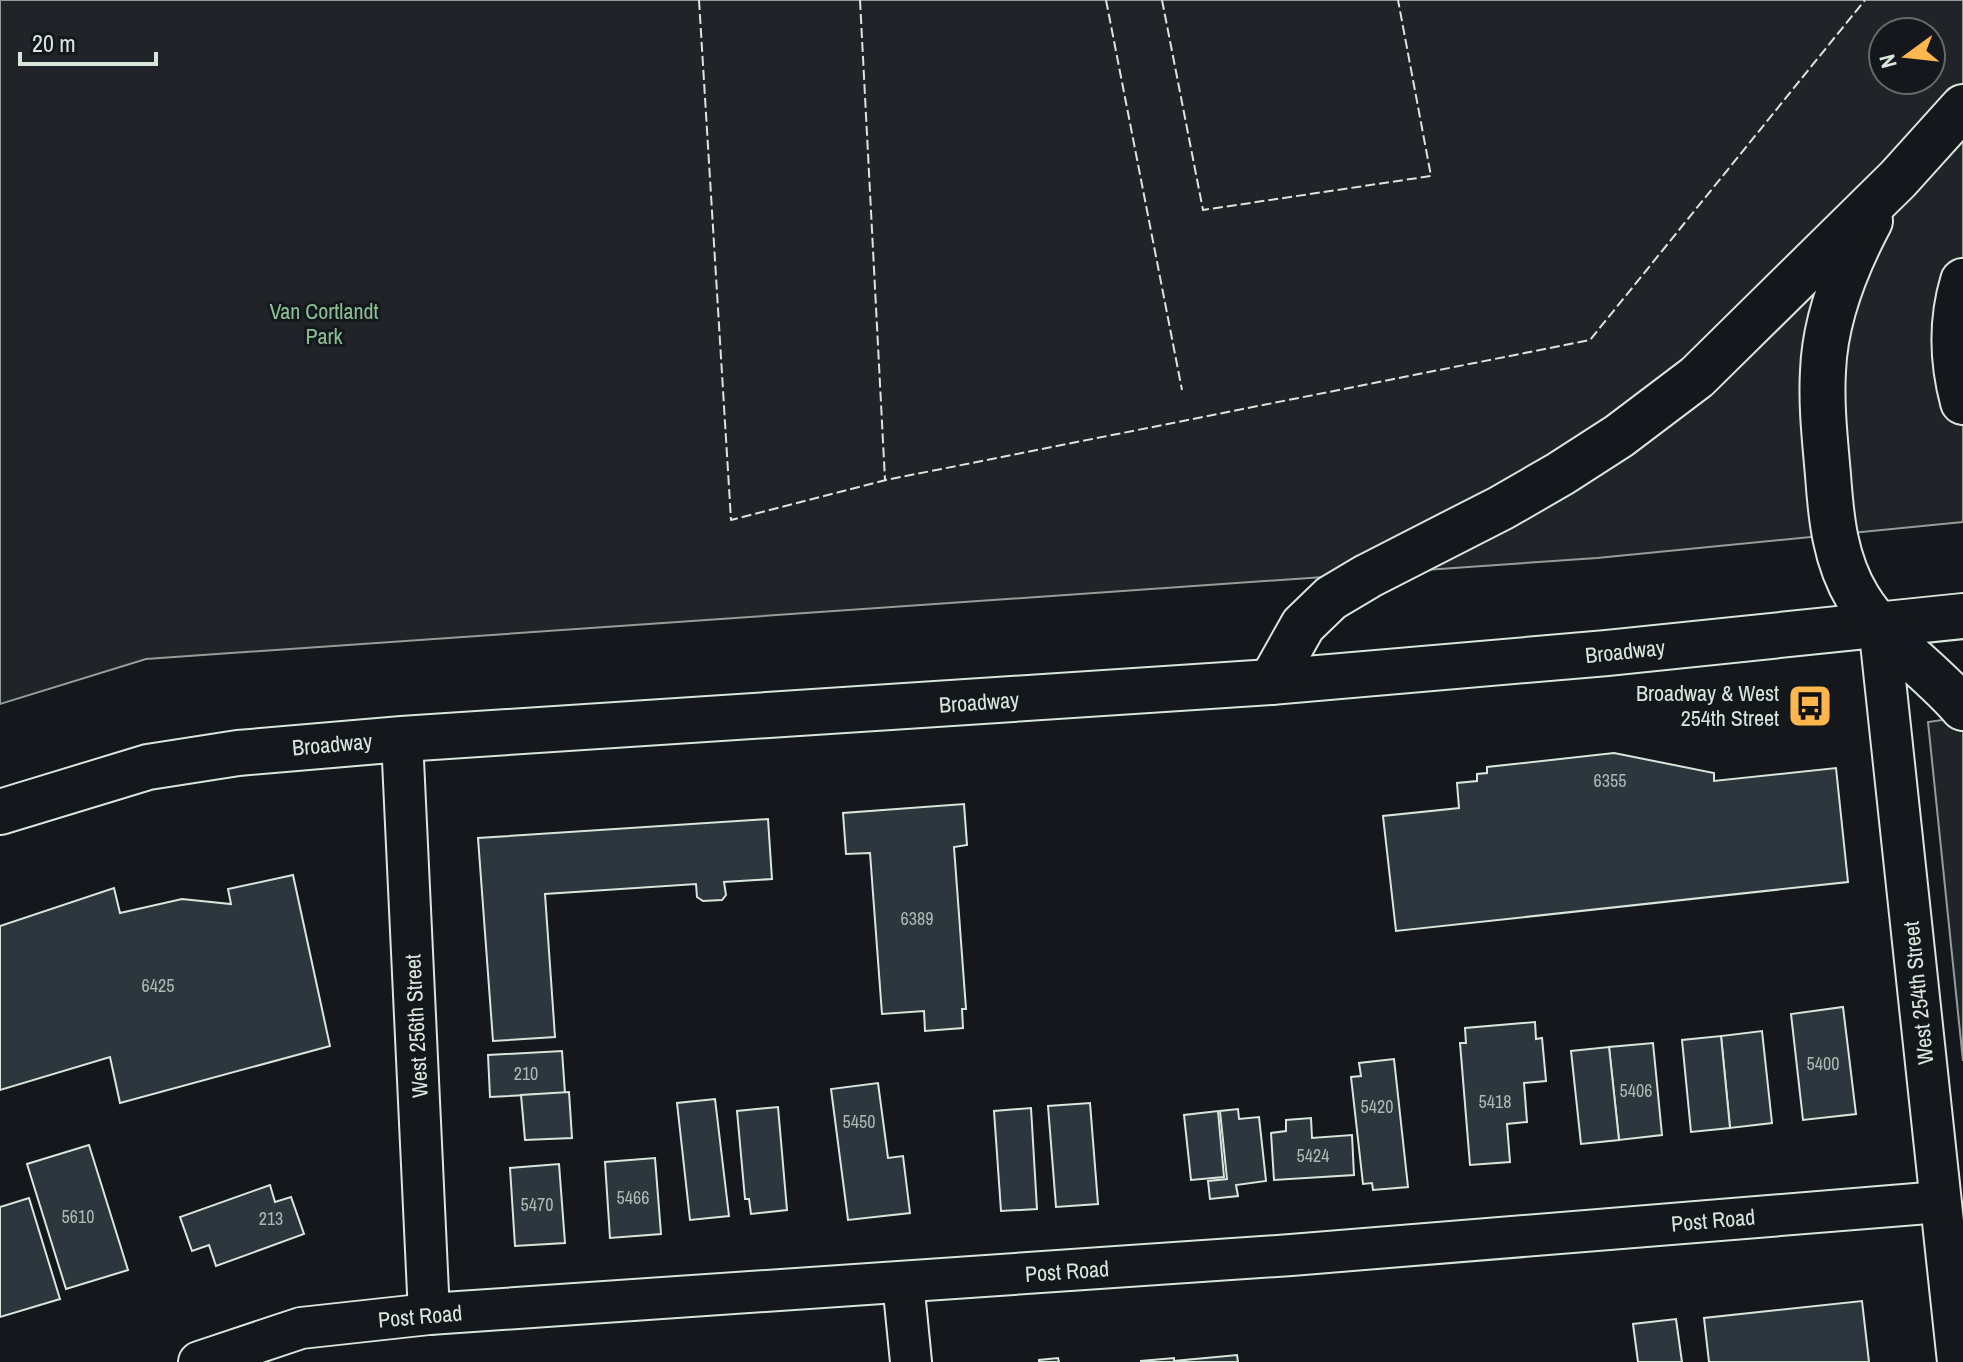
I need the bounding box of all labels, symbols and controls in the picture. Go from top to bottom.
scale bar [20,16,156,66]
north arrow [1867,16,1947,96]
text: 20 m [32,27,76,59]
text: N [1872,51,1904,71]
park label: Van Cortlandt Park [270,296,379,351]
street label: Broadway [1584,632,1666,670]
place label: Broadway & West 254th Street [1636,678,1779,733]
bus stop icon: Broadway & West 254th Street [1786,682,1834,730]
street label: Broadway [938,684,1020,720]
street label: Broadway [291,726,373,762]
house number: 6355 [1594,768,1626,793]
house number: 6389 [901,906,933,931]
street label: West 254th Street [1896,920,1940,1066]
street label: West 256th Street [397,953,435,1099]
house number: 6425 [142,973,174,998]
house number: 5400 [1807,1051,1839,1076]
house number: 210 [514,1061,538,1086]
house number: 5406 [1620,1078,1652,1103]
house number: 5418 [1479,1089,1511,1114]
house number: 5420 [1361,1094,1393,1119]
house number: 5450 [843,1109,875,1134]
house number: 5424 [1297,1143,1329,1168]
house number: 5466 [617,1185,649,1210]
house number: 5470 [521,1192,553,1217]
street label: Post Road [1670,1201,1756,1239]
house number: 5610 [62,1204,94,1229]
house number: 213 [259,1206,283,1231]
street label: Post Road [1024,1253,1110,1289]
street label: Post Road [377,1297,463,1335]

